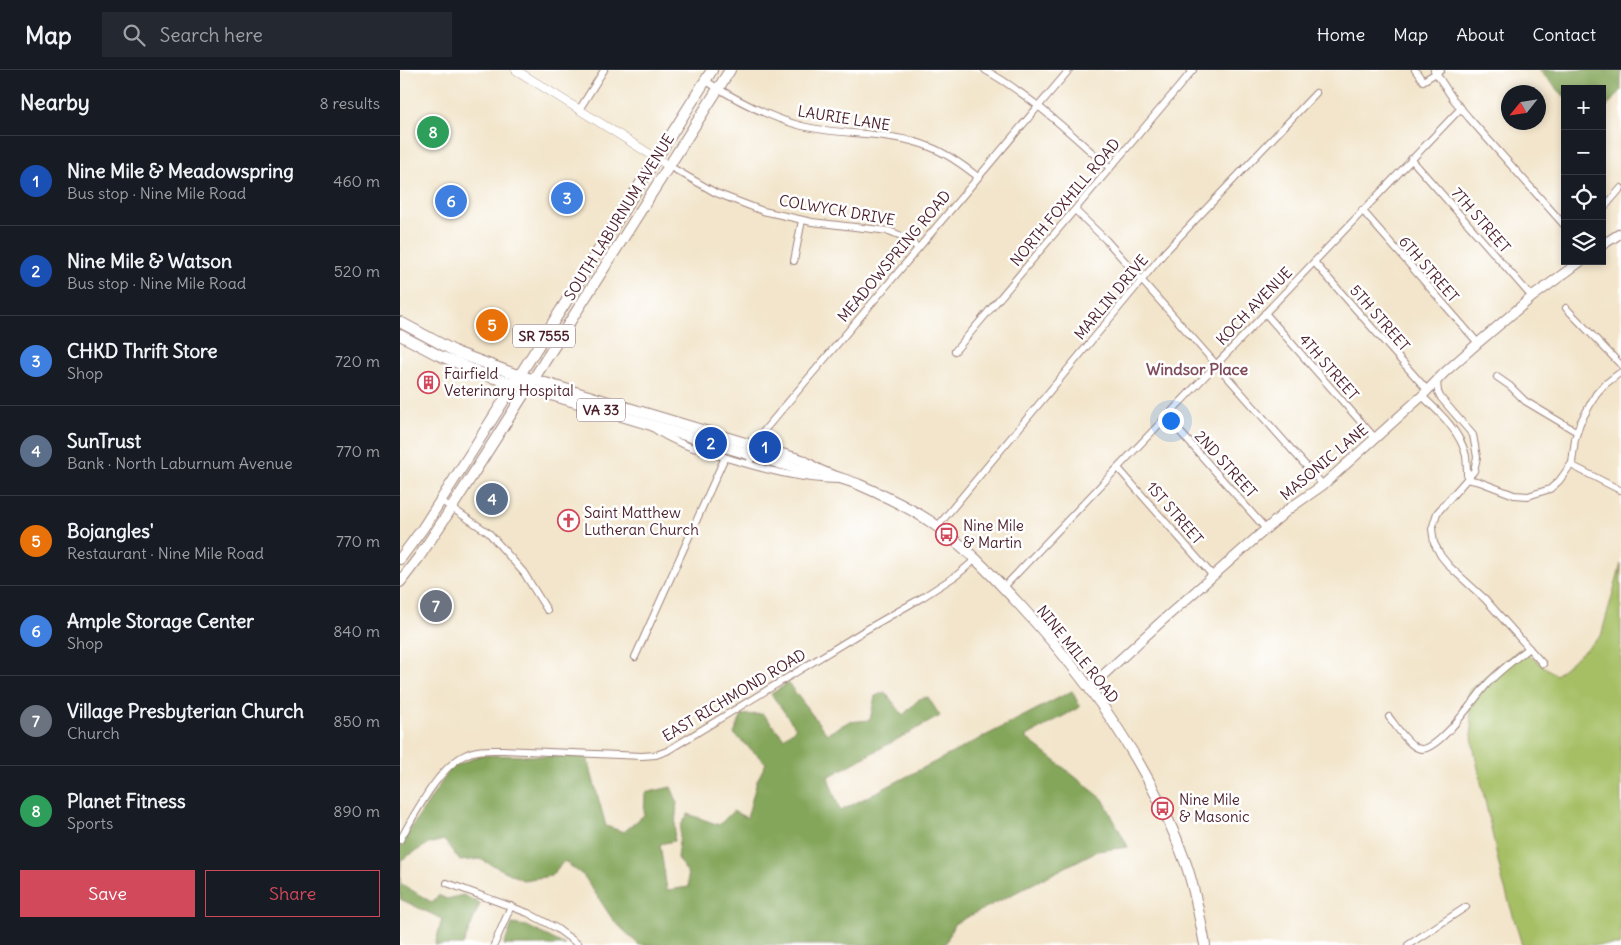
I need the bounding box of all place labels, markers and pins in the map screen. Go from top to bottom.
pin: 8 [417,113,449,151]
pin: 3 [551,179,583,217]
pin: 6 [435,182,467,220]
pin: 5 [476,306,508,344]
place label: Fairfield Veterinary Hospital [444,364,574,400]
building icon: Fairfield Veterinary Hospital [416,370,440,394]
pin: 2 [695,424,727,462]
pin: 1 [749,428,781,466]
pin: 4 [476,480,508,518]
place label: Saint Matthew Lutheran Church [584,503,699,539]
church icon: Saint Matthew Lutheran Church [556,509,580,533]
place label: Nine Mile & Martin [963,516,1024,552]
bus stop icon: Nine Mile & Martin [935,522,959,546]
pin: 7 [420,587,452,625]
place label: Nine Mile & Masonic [1179,790,1250,826]
bus stop icon: Nine Mile & Masonic [1151,796,1175,820]

